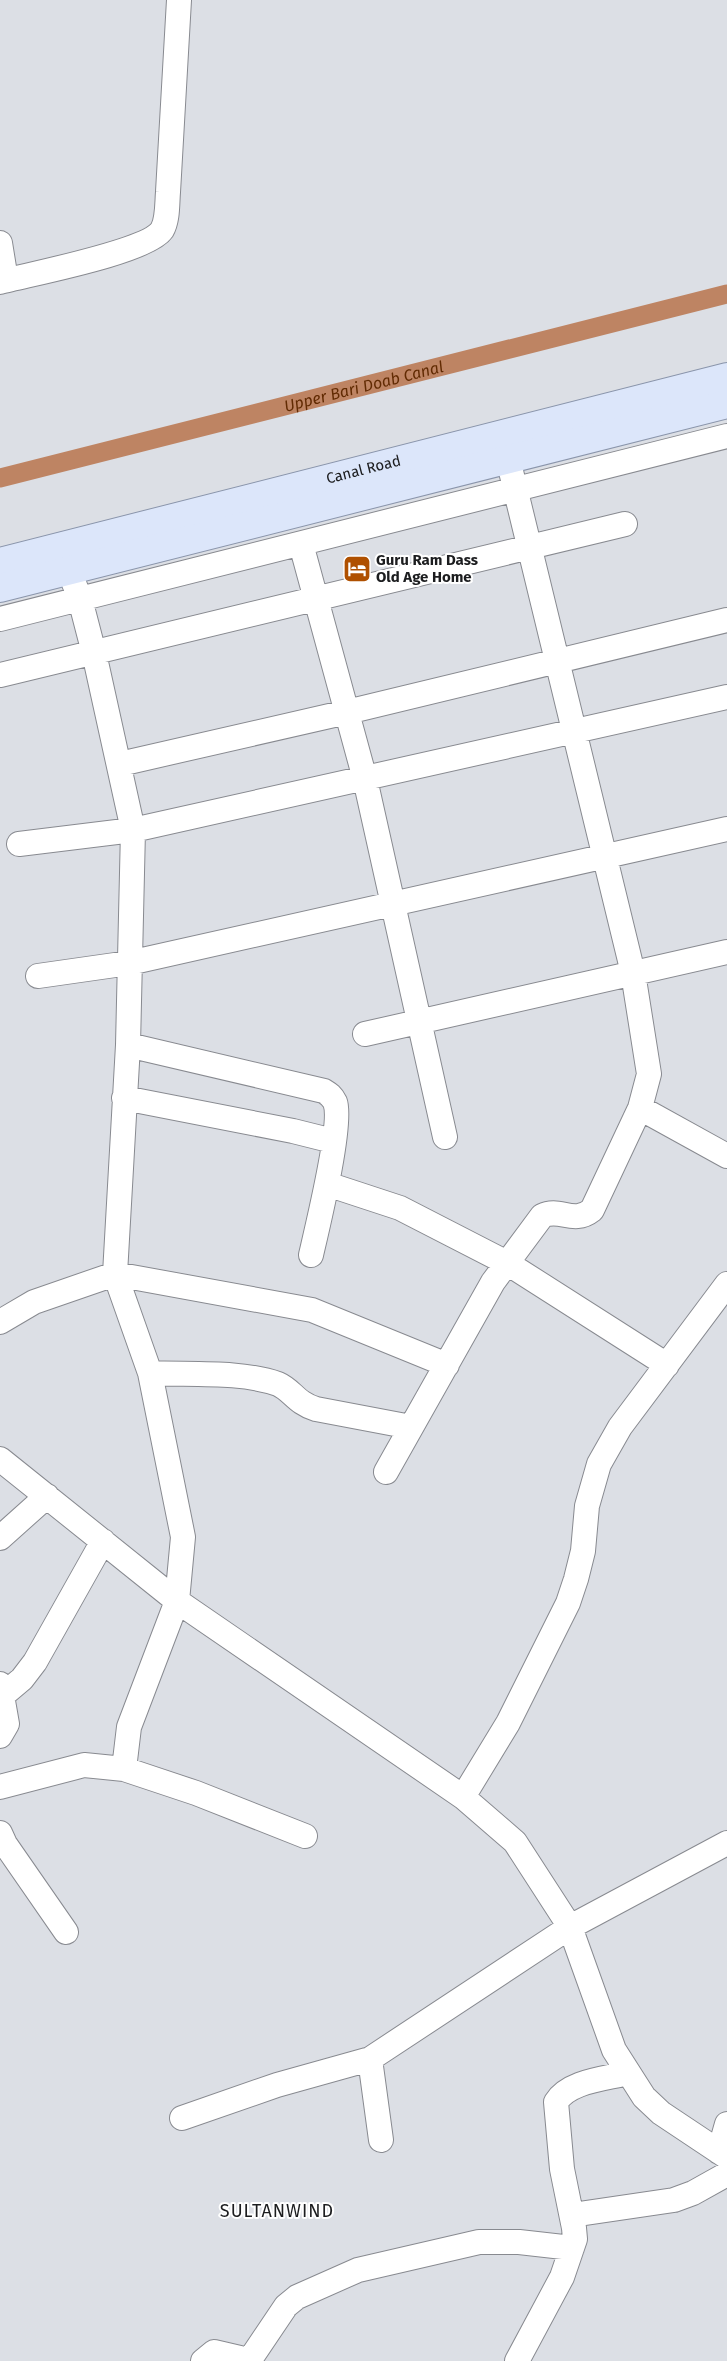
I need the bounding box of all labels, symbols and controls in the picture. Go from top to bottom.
water label: Upper Bari Doab Canal [282,357,445,416]
street label: Canal Road [324,451,403,488]
place label: Guru Ram Dass Old Age Home [376,551,478,586]
hotel icon: Guru Ram Dass Old Age Home [342,554,372,584]
district label: SULTANWIND [220,2200,334,2222]

